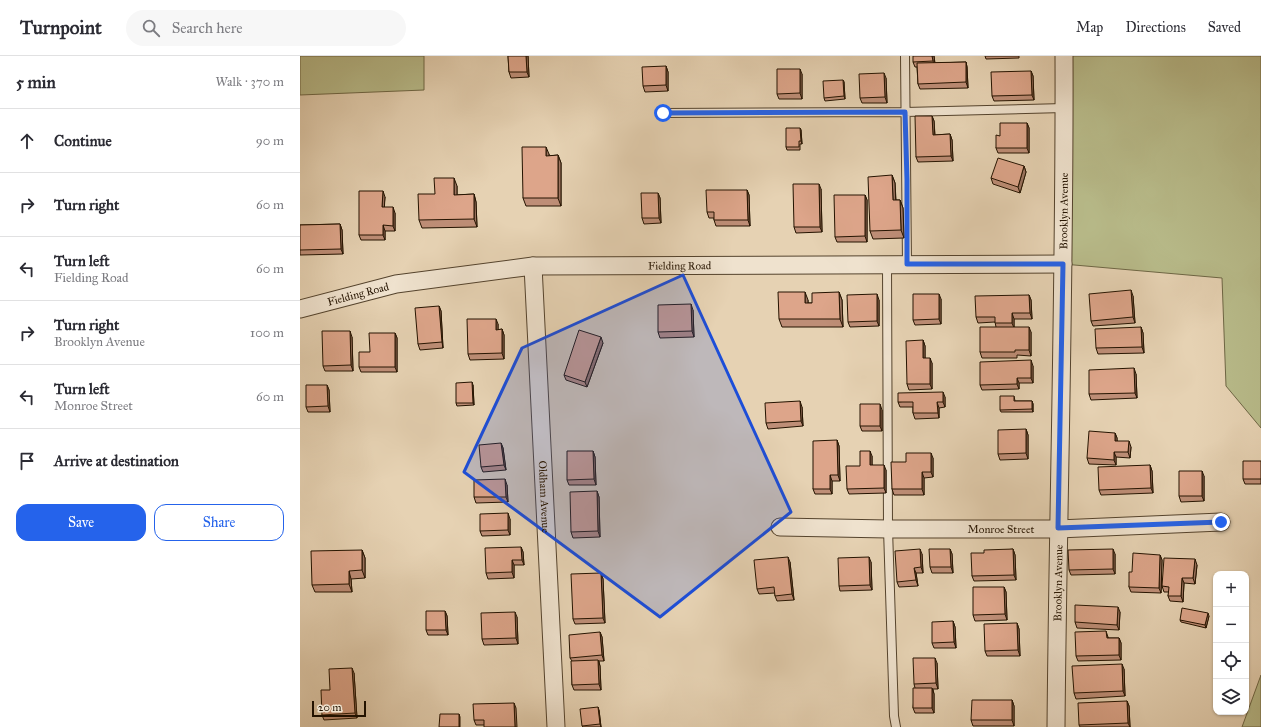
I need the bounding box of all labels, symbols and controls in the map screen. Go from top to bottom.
search box [126,10,406,46]
text: Turnpoint [20,16,102,39]
icon: search [140,17,162,39]
text: Search here [172,19,243,37]
text: Map [1076,19,1103,36]
text: Directions [1125,19,1186,36]
text: Saved [1208,19,1241,36]
text: 5 min [16,72,56,93]
text: Walk · 370 m [215,74,284,90]
route start [654,104,672,122]
icon: ahead [16,130,38,152]
text: Continue [54,132,112,150]
text: 90 m [256,133,284,149]
street label: Brooklyn Avenue [1057,172,1070,250]
icon: right [16,194,38,216]
text: Turn right [54,196,119,214]
text: 60 m [256,197,284,213]
text: Turn left [54,252,110,270]
icon: left [16,258,38,280]
street label: Fielding Road [648,259,712,272]
text: 60 m [256,261,284,277]
text: Fielding Road [54,270,129,286]
street label: Fielding Road [326,280,391,308]
text: Turn right [54,316,119,334]
icon: right [16,322,38,344]
text: 100 m [250,325,284,341]
text: Brooklyn Avenue [54,334,145,350]
text: Turn left [54,380,110,398]
icon: left [16,386,38,408]
text: 60 m [256,389,284,405]
text: Monroe Street [54,398,133,414]
icon: arrive [16,450,38,472]
text: Arrive at destination [54,452,179,470]
street label: Oldham Avenue [536,460,553,534]
button: Save [16,504,146,541]
button: Share [154,504,284,541]
route end [1212,513,1230,531]
street label: Monroe Street [968,523,1035,536]
street label: Brooklyn Avenue [1051,544,1065,622]
map controls [1213,571,1249,715]
button: + [1213,571,1249,607]
button: − [1213,607,1249,643]
button: locate [1213,643,1249,679]
button: layers [1213,679,1249,715]
scale bar [312,699,366,718]
text: 20 m [318,701,341,714]

